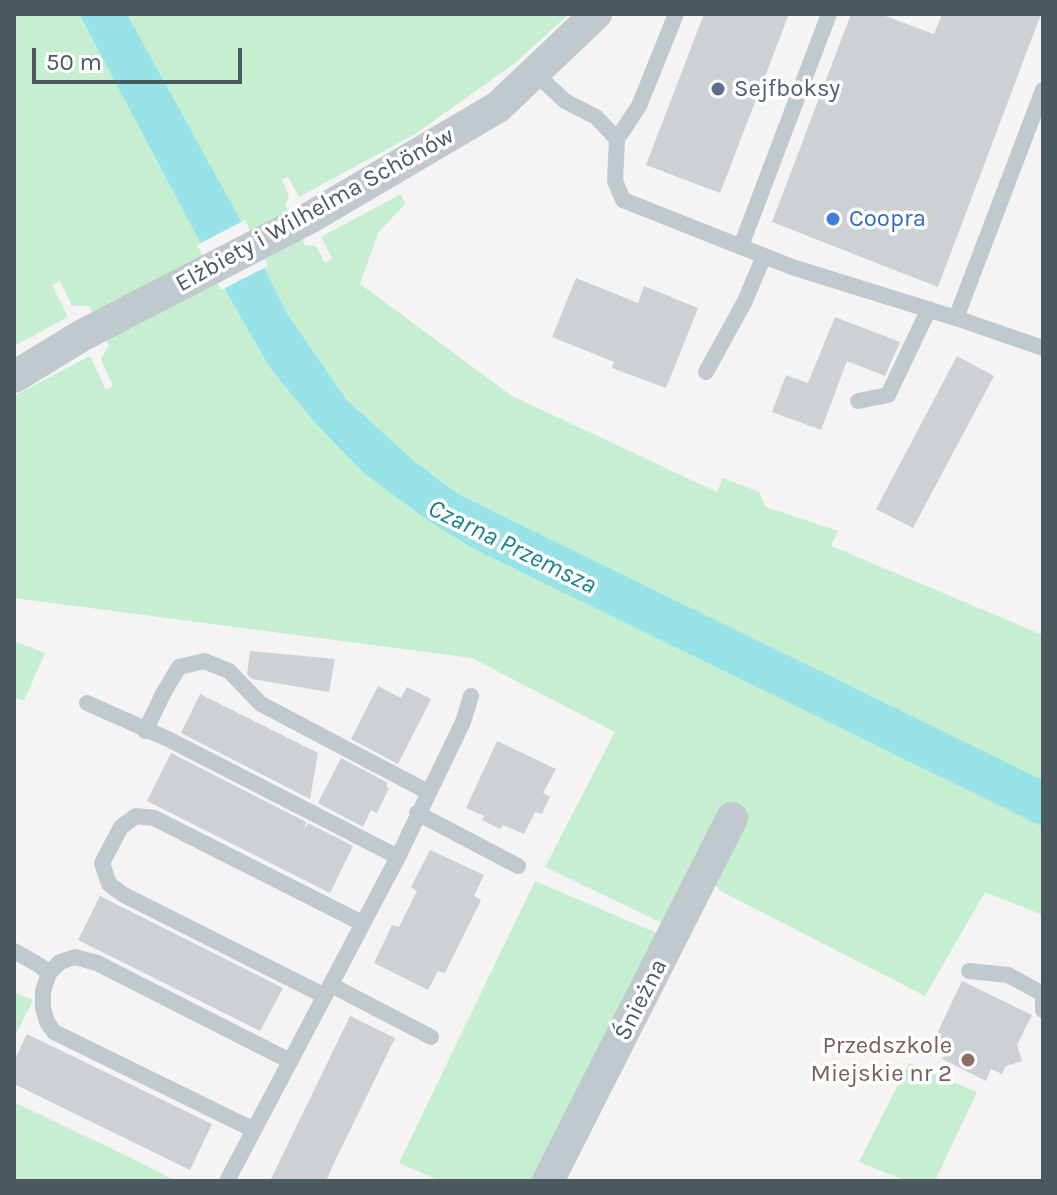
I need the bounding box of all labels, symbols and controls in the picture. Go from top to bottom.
scale bar [36,32,246,82]
text: 50 m [46,48,102,76]
place label: Sejfboksy [734,75,840,103]
marker: Sejfboksy [709,80,727,98]
street label: Elżbiety i Wilhelma Schönów [171,121,459,299]
place label: Coopra [849,205,926,233]
marker: Coopra [824,210,842,228]
water label: Czarna Przemsza [423,493,601,601]
street label: Śnieżna [608,954,674,1046]
place label: Przedszkole Miejskie nr 2 [811,1032,952,1088]
marker: Przedszkole Miejskie nr 2 [959,1051,977,1069]

